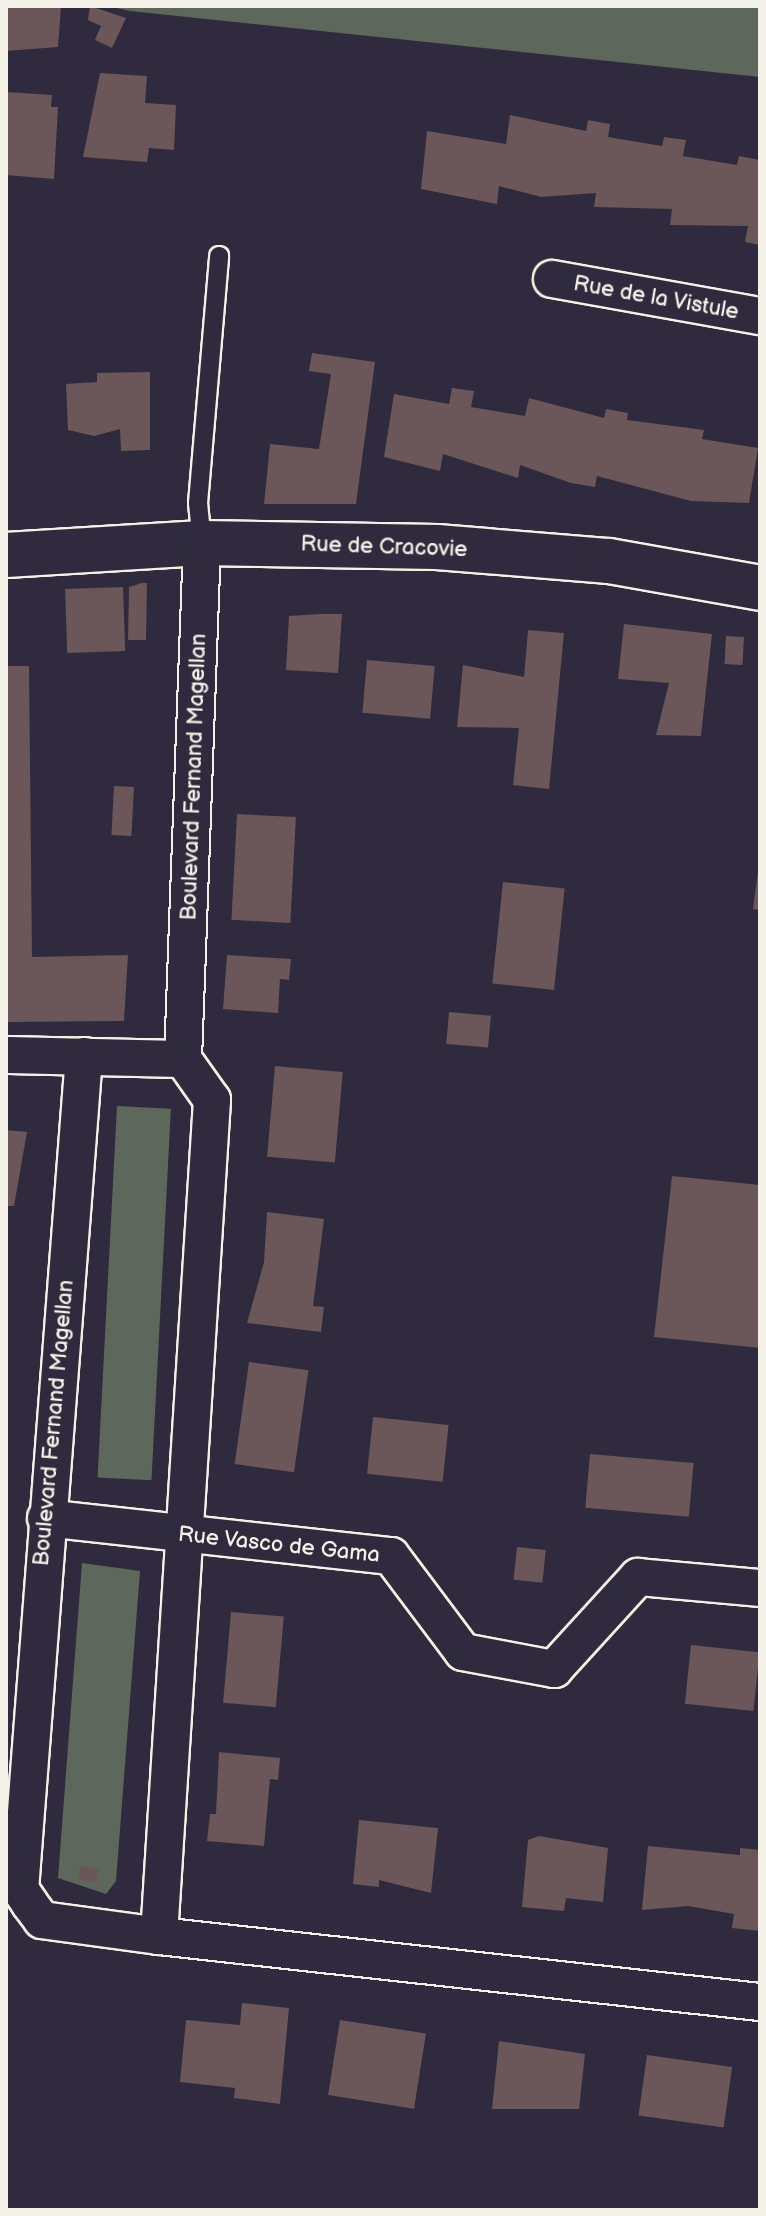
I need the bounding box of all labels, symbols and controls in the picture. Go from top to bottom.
street label: Rue de la Vistule [571,270,741,326]
street label: Rue de Cracovie [300,531,468,563]
street label: Boulevard Fernand Magellan [176,633,212,921]
street label: Boulevard Fernand Magellan [28,1279,80,1567]
street label: Rue Vasco de Gama [176,1521,382,1569]

